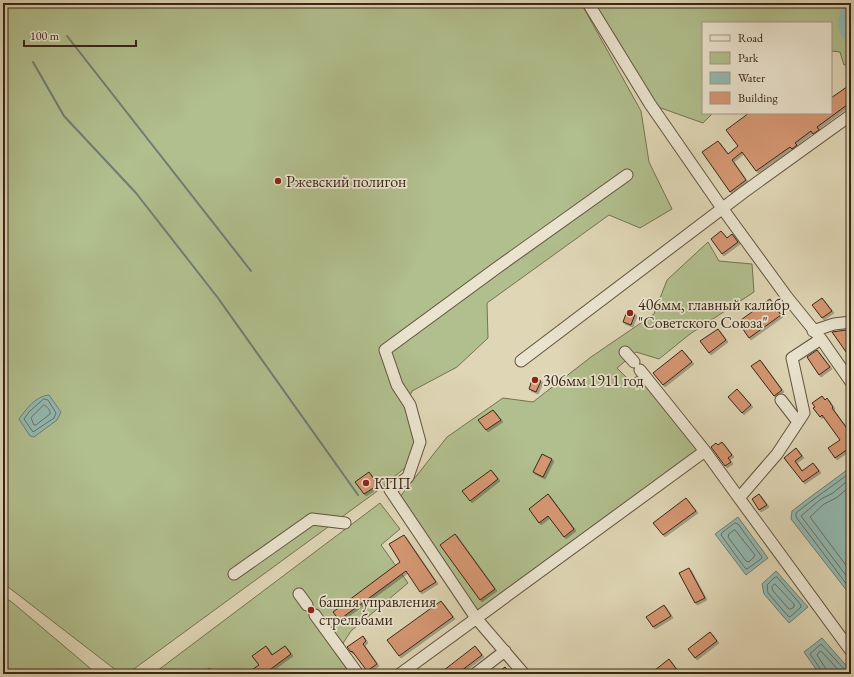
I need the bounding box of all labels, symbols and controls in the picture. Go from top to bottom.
scale bar [24,22,136,48]
legend [702,22,832,114]
text: 100 m [30,28,60,44]
text: Road [738,30,764,46]
text: Park [738,50,759,66]
text: Water [738,70,765,86]
text: Building [738,90,779,106]
place label: Ржевский полигон [286,171,406,192]
marker: Ржевский полигон [273,176,283,186]
place label: 406мм, главный калибр "Советского Союза" [638,294,790,333]
marker: 406мм, главный калибр "Советского Союза" [625,308,635,318]
place label: 306мм 1911 год [543,370,644,391]
marker: 306мм 1911 год [530,375,540,385]
place label: КПП [374,473,411,494]
marker: КПП [361,478,371,488]
place label: башня управления стрельбами [319,591,436,630]
marker: башня управления стрельбами [306,605,316,615]

